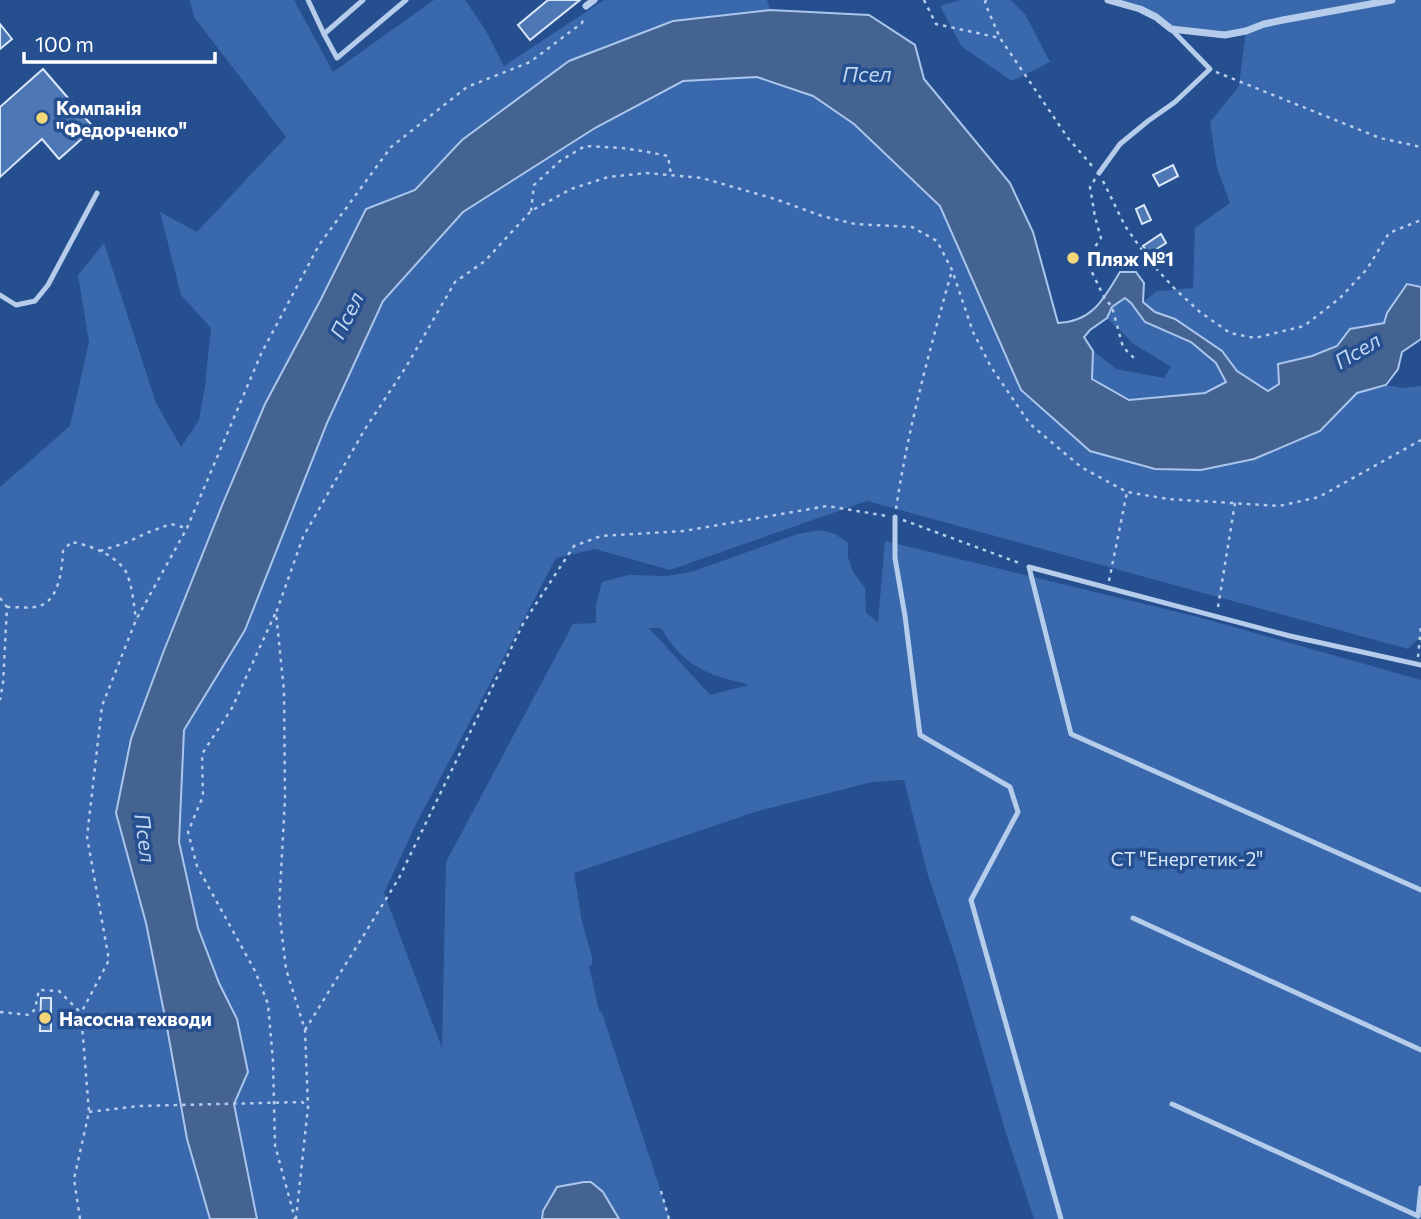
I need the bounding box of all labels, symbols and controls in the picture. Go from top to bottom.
scale bar [24,21,215,65]
text: 100 m [35,31,94,56]
water label: Псел [842,61,892,86]
place label: Компанія "Федорченко" [56,96,187,141]
marker: Компанія "Федорченко" [34,110,50,126]
place label: Пляж №1 [1087,247,1174,270]
marker: Пляж №1 [1065,250,1081,266]
water label: Псел [324,287,368,343]
water label: Псел [1329,327,1385,373]
water label: Псел [130,812,162,864]
park label: СТ "Енергетик-2" [1111,847,1263,870]
place label: Насосна техводи [59,1007,212,1030]
marker: Насосна техводи [37,1010,53,1026]

